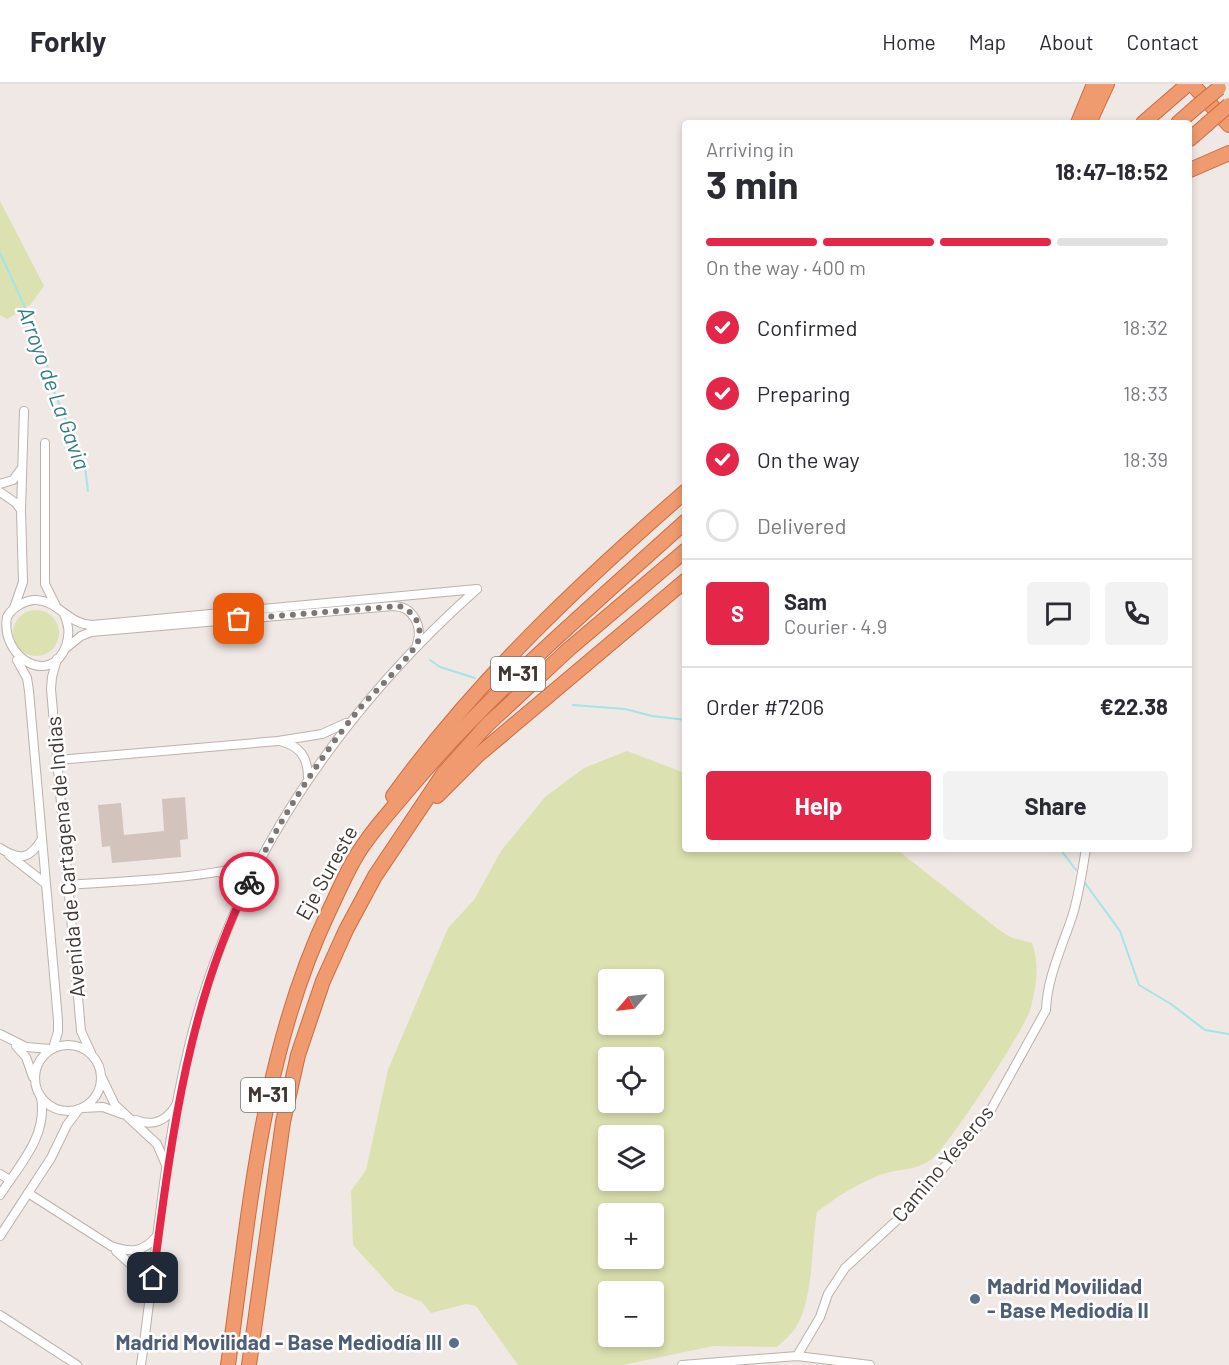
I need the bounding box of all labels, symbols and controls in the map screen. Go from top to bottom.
text: Forkly [30,24,106,58]
text: Home [882,29,936,54]
text: Map [969,29,1006,54]
text: About [1039,29,1094,54]
text: Contact [1127,29,1199,54]
text: Arriving in [706,137,794,161]
text: 18:47–18:52 [1055,158,1168,184]
text: 3 min [706,160,799,207]
text: On the way · 400 m [706,255,866,279]
water label: Arroyo de La Gavia [13,302,97,473]
icon: check [706,311,739,344]
text: Confirmed [757,314,857,340]
text: 18:32 [1123,315,1168,339]
icon: check [706,377,739,410]
text: Preparing [757,380,850,406]
text: 18:33 [1123,381,1168,405]
icon: check [706,443,739,476]
text: On the way [757,446,860,472]
text: 18:39 [1123,447,1168,471]
text: Delivered [757,512,846,538]
button: chat [1027,582,1090,645]
button: phone [1105,582,1168,645]
text: Sam [784,588,827,614]
pin [213,593,264,644]
text: S [731,600,744,626]
icon: bag [222,602,255,635]
text: Courier · 4.9 [784,614,887,638]
road number: M-31 [491,657,545,691]
text: Order #7206 [706,693,824,719]
text: €22.38 [1100,693,1168,719]
street label: Avenida de Cartagena de Indias [40,715,89,999]
button: Help [706,771,931,840]
button: Share [943,771,1168,840]
street label: Eje Sureste [290,821,362,924]
courier [219,852,279,912]
icon: bike [233,866,266,899]
north arrow [598,969,664,1035]
map controls [598,969,664,1347]
button: locate [598,1047,664,1113]
road number: M-31 [241,1078,295,1112]
street label: Camino Yeseros [886,1100,998,1227]
button: layers [598,1125,664,1191]
button: + [598,1203,664,1269]
pin [127,1252,178,1303]
icon: home [136,1261,169,1294]
place label: Madrid Movilidad - Base Mediodía II [987,1273,1149,1322]
button: − [598,1281,664,1347]
marker: Madrid Movilidad - Base Mediodía II [968,1292,982,1306]
place label: Madrid Movilidad - Base Mediodía III [115,1329,442,1354]
marker: Madrid Movilidad - Base Mediodía III [447,1336,461,1350]

